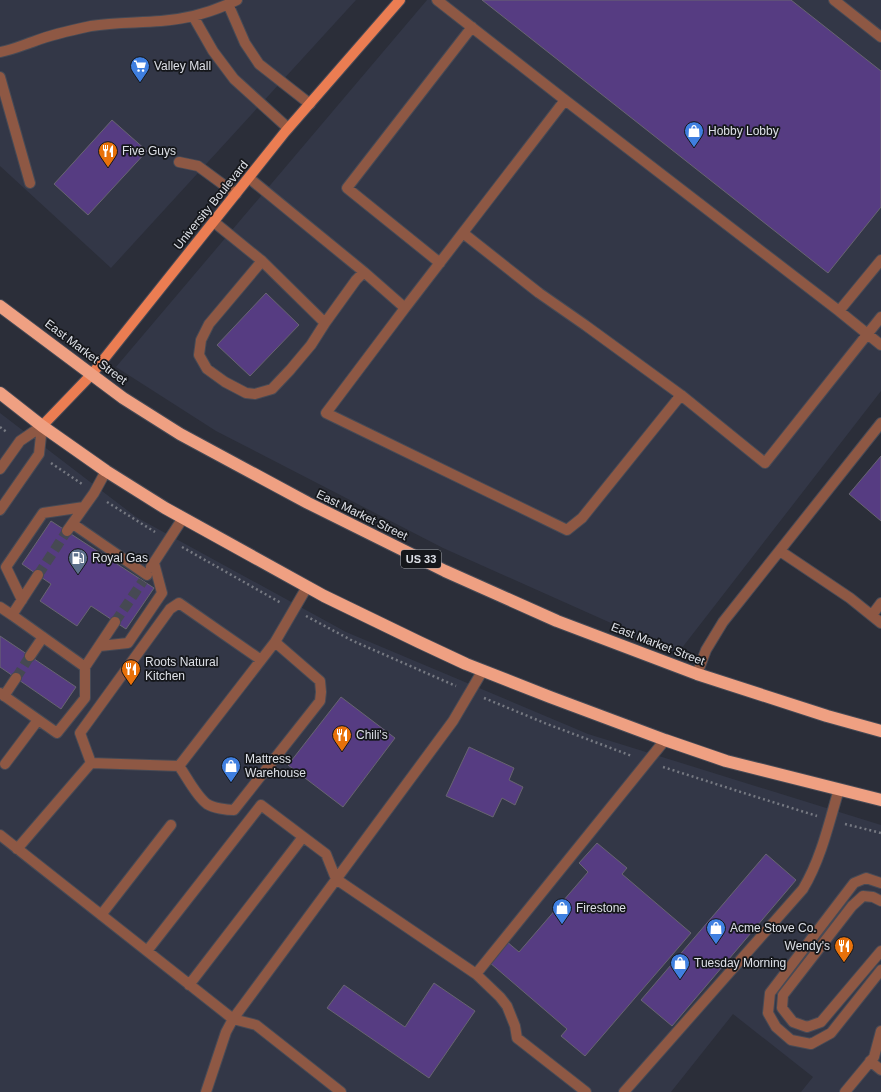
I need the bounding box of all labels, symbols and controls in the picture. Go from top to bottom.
supermarket icon: Valley Mall [129,55,151,83]
place label: Valley Mall [154,59,211,73]
shop icon: Hobby Lobby [683,120,705,148]
place label: Hobby Lobby [708,124,779,138]
restaurant icon: Five Guys [97,140,119,168]
place label: Five Guys [122,144,176,158]
street label: University Boulevard [171,158,251,252]
street label: East Market Street [42,317,130,388]
street label: East Market Street [314,487,410,543]
fuel station icon: Royal Gas [67,547,89,575]
road number: US 33 [401,550,441,568]
place label: Royal Gas [92,551,148,565]
street label: East Market Street [609,620,708,669]
place label: Roots Natural Kitchen [145,655,218,683]
restaurant icon: Roots Natural Kitchen [120,658,142,686]
restaurant icon: Chili's [331,724,353,752]
place label: Chili's [356,728,388,742]
place label: Mattress Warehouse [245,752,306,780]
shop icon: Mattress Warehouse [220,755,242,783]
shop icon: Firestone [551,897,573,925]
place label: Firestone [576,901,626,915]
shop icon: Acme Stove Co. [705,917,727,945]
place label: Acme Stove Co. [730,921,817,935]
restaurant icon: Wendy's [833,935,855,963]
place label: Wendy's [785,939,830,953]
shop icon: Tuesday Morning [669,952,691,980]
place label: Tuesday Morning [694,956,786,970]

